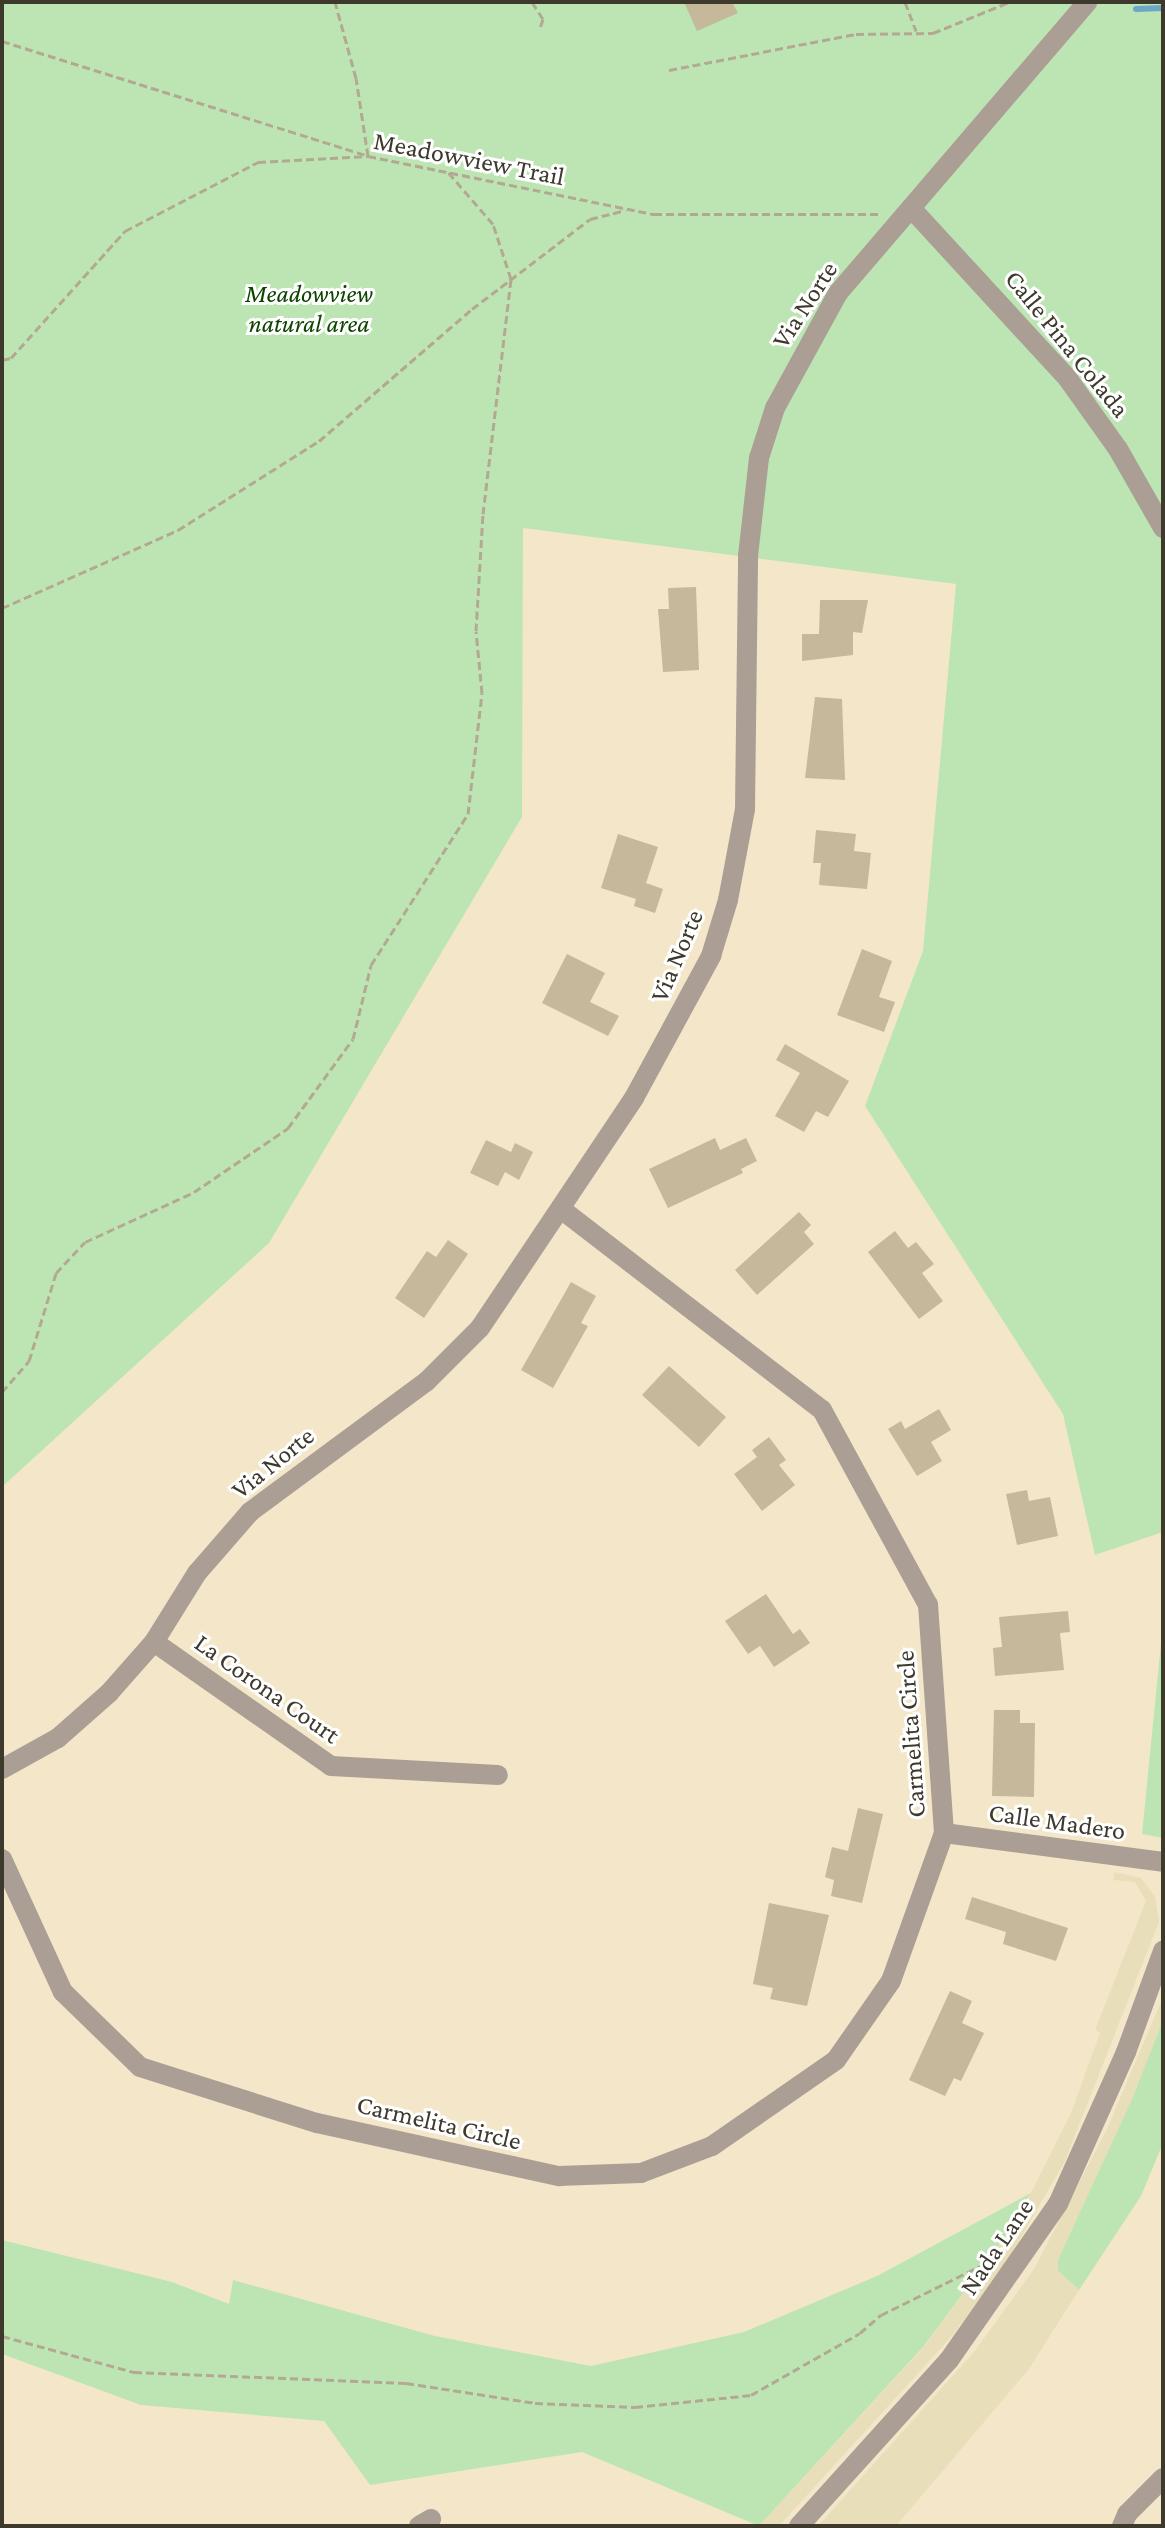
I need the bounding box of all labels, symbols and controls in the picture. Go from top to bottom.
street label: Meadowview Trail [371,125,567,193]
street label: Via Norte [765,256,845,354]
street label: Calle Pina Colada [998,264,1136,424]
park label: Meadowview natural area [245,278,373,340]
street label: Via Norte [644,905,710,1007]
street label: Via Norte [225,1420,321,1506]
street label: La Corona Court [188,1627,346,1751]
street label: Carmelita Circle [890,1649,932,1819]
street label: Calle Madero [987,1797,1127,1847]
street label: Carmelita Circle [354,2089,524,2157]
street label: Nada Lane [953,2193,1041,2301]

